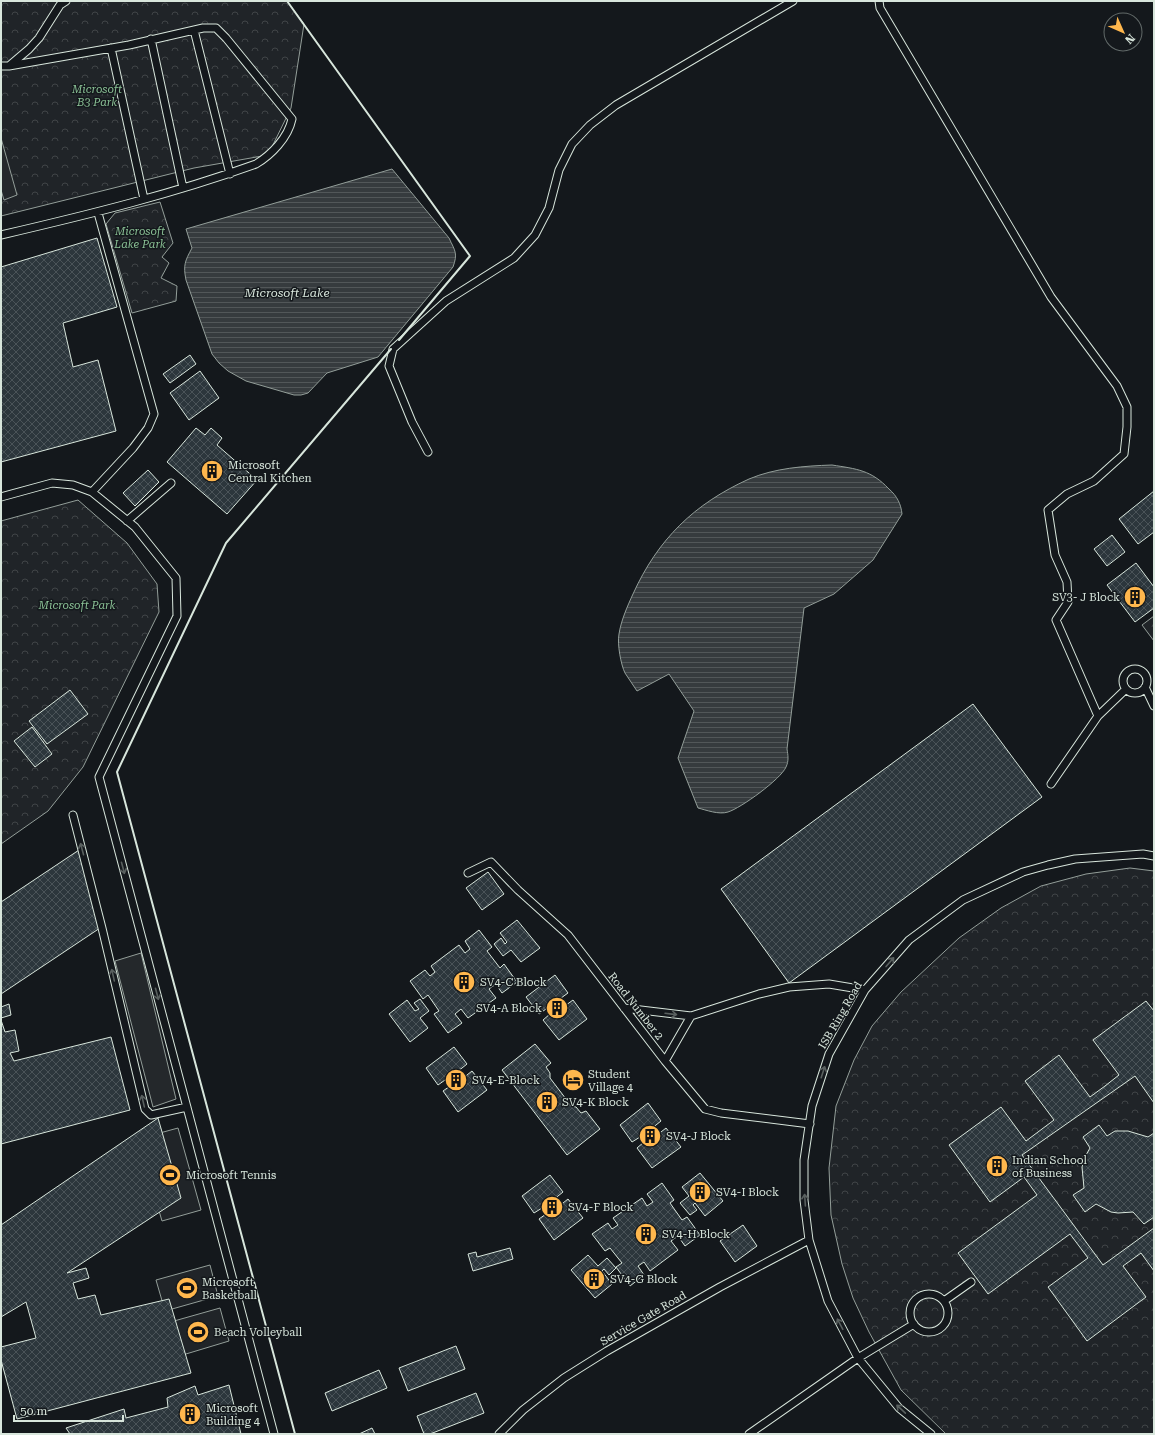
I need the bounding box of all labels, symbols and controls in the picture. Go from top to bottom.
north arrow [1103,12,1143,52]
text: N [1122,31,1137,47]
park label: Microsoft B3 Park [71,83,123,109]
park label: Microsoft Lake Park [113,225,166,251]
water label: Microsoft Lake [244,286,329,300]
building icon: Microsoft Central Kitchen [199,458,225,484]
place label: Microsoft Central Kitchen [228,459,312,485]
building icon: SV3- J Block [1122,584,1148,610]
place label: SV3- J Block [1052,591,1120,604]
park label: Microsoft Park [38,599,115,612]
one-way arrow [78,843,85,856]
one-way arrow [120,862,128,875]
one-way arrow [885,957,894,967]
one-way arrow [109,969,117,982]
building icon: SV4-C Block [451,969,477,995]
street label: Road Number 2 [605,970,666,1043]
place label: SV4-C Block [480,976,547,989]
street label: ISB Ring Road [816,979,865,1051]
one-way arrow [153,987,161,1000]
building icon: SV4-A Block [544,995,570,1021]
place label: SV4-A Block [476,1002,542,1015]
one-way arrow [664,1010,677,1018]
one-way arrow [820,1066,827,1079]
building icon: SV4-E-Block [443,1067,469,1093]
hotel icon: Student Village 4 [560,1067,586,1093]
place label: Student Village 4 [588,1068,634,1094]
place label: SV4-E-Block [472,1074,540,1087]
building icon: SV4-K Block [534,1089,560,1115]
one-way arrow [139,1095,147,1108]
place label: SV4-K Block [562,1096,629,1109]
building icon: SV4-J Block [637,1123,663,1149]
place label: SV4-J Block [666,1130,731,1143]
building icon: Indian School of Business [984,1153,1010,1179]
place label: Indian School of Business [1012,1154,1087,1180]
sports icon: Microsoft Tennis [157,1162,183,1188]
place label: Microsoft Tennis [186,1169,276,1182]
building icon: SV4-I Block [687,1179,713,1205]
place label: SV4-I Block [716,1186,779,1199]
building icon: SV4-F Block [539,1194,565,1220]
one-way arrow [801,1194,808,1207]
place label: SV4-F Block [568,1201,633,1214]
building icon: SV4-H Block [633,1221,659,1247]
place label: SV4-H Block [662,1228,730,1241]
building icon: SV4-G Block [581,1266,607,1292]
place label: SV4-G Block [610,1273,677,1286]
sports icon: Microsoft Basketball [174,1275,200,1301]
place label: Microsoft Basketball [202,1276,258,1302]
street label: Service Gate Road [598,1289,689,1348]
one-way arrow [835,1318,843,1330]
sports icon: Beach Volleyball [185,1319,211,1345]
place label: Beach Volleyball [214,1326,303,1339]
scale bar [14,1397,123,1423]
building icon: Microsoft Building 4 [177,1401,203,1427]
place label: Microsoft Building 4 [206,1402,261,1428]
text: 50 m [20,1404,47,1418]
one-way arrow [896,1404,906,1414]

